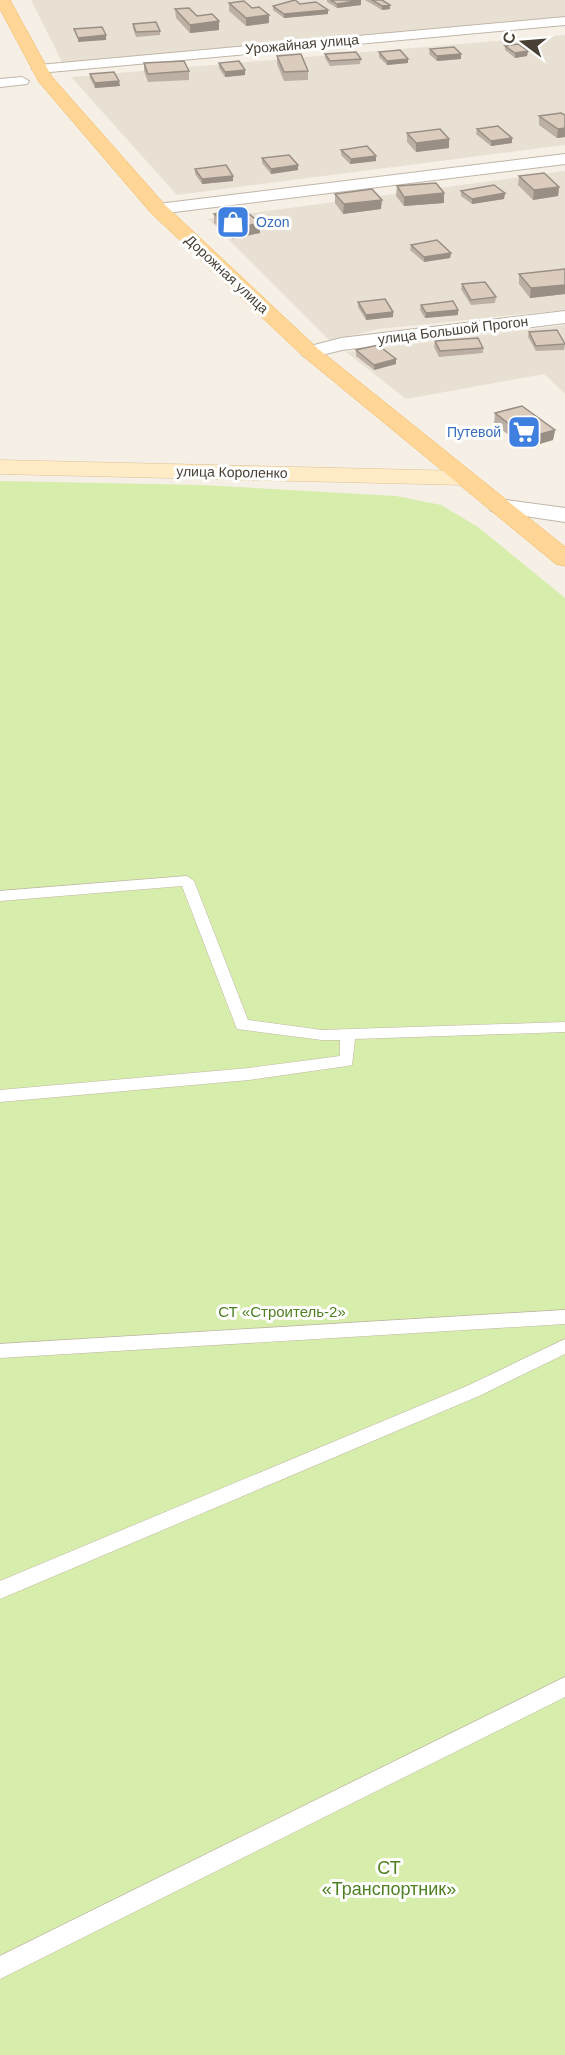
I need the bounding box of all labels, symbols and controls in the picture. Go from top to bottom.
north arrow [493,12,553,72]
text: С [499,30,519,46]
street label: Урожайная улица [244,31,360,57]
shop icon: Ozon [215,204,251,240]
place label: Ozon [256,214,289,230]
street label: Дорожная улица [182,231,272,317]
street label: улица Большой Прогон [377,313,529,347]
supermarket icon: Путевой [506,414,542,450]
place label: Путевой [447,424,501,440]
street label: улица Короленко [176,463,288,481]
park label: СТ «Строитель-2» [218,1303,346,1320]
park label: СТ «Транспортник» [322,1858,456,1899]

